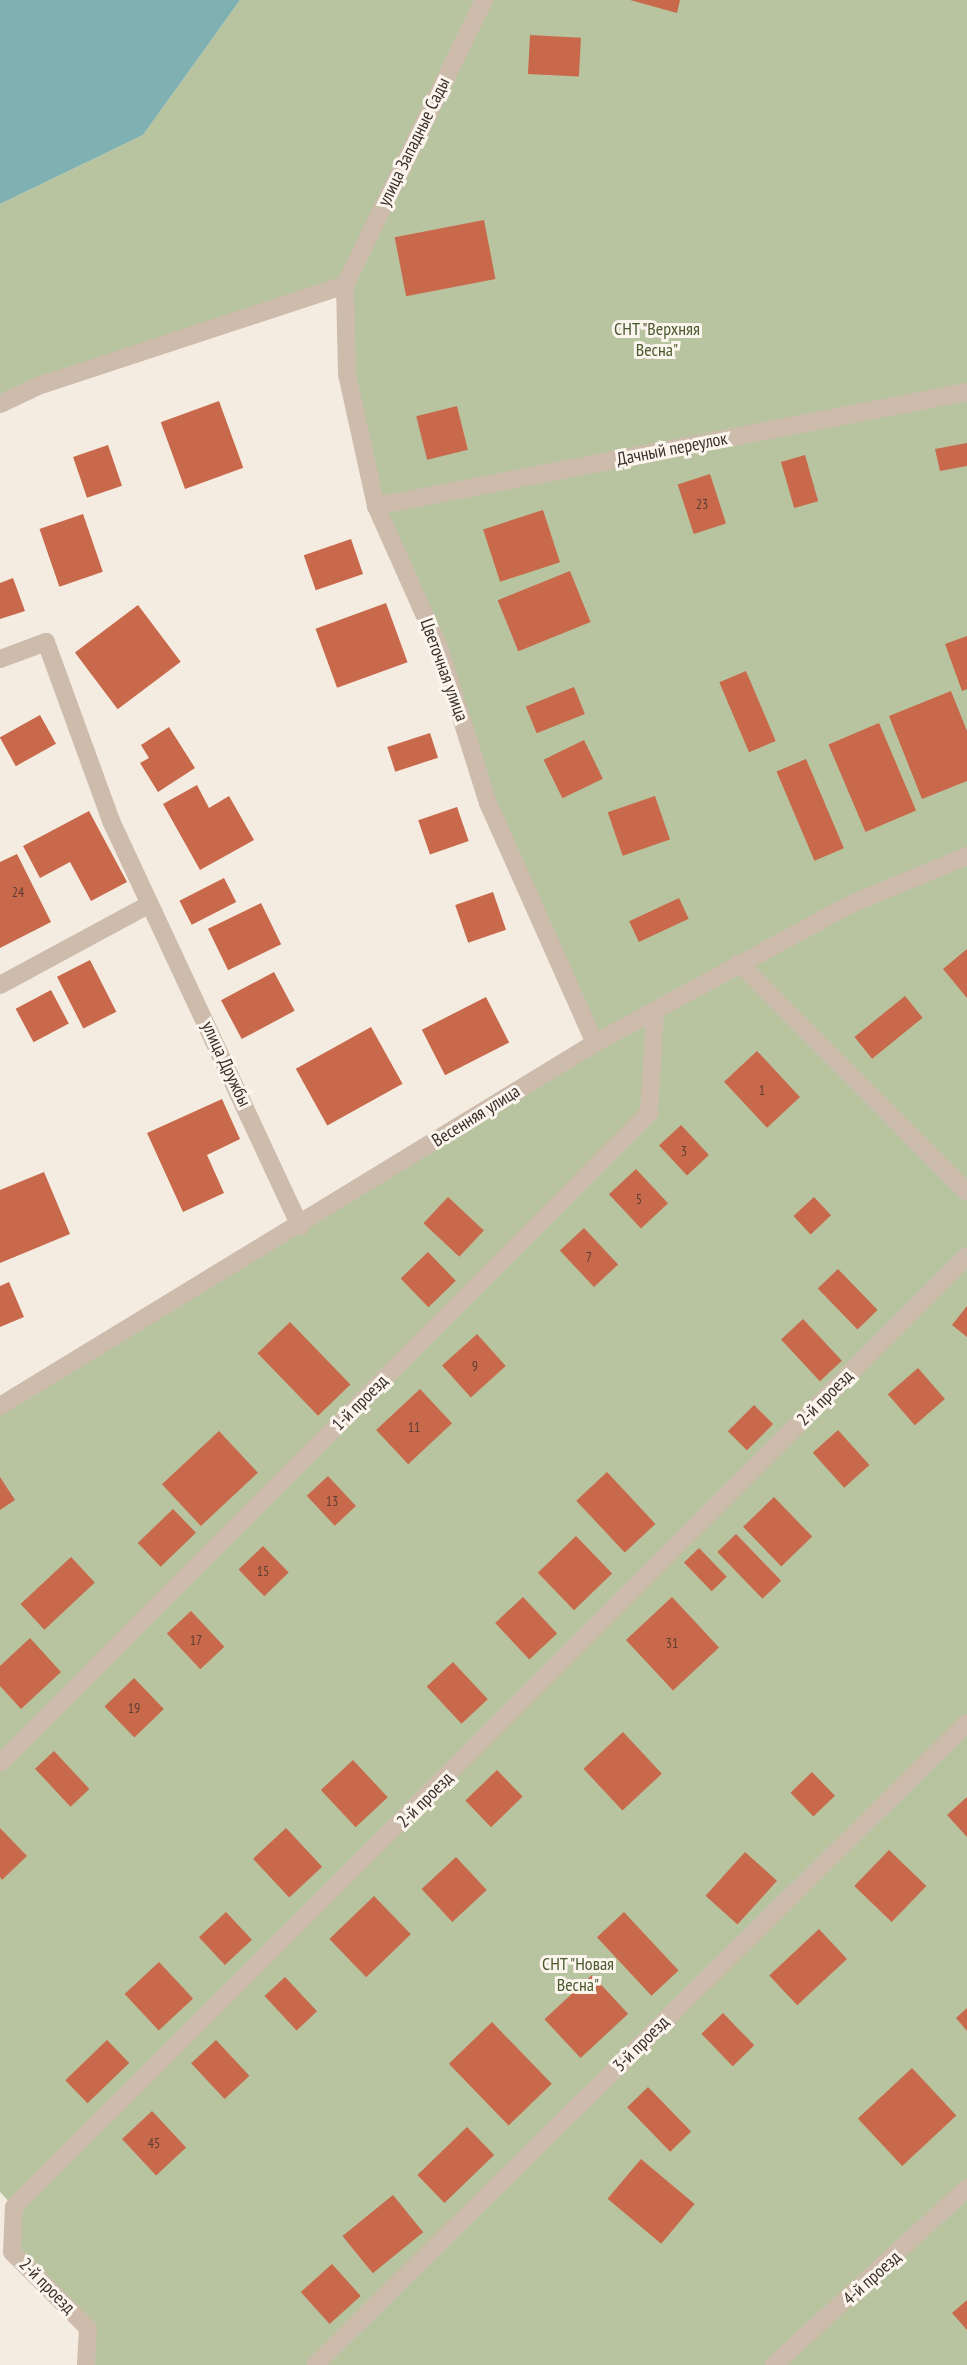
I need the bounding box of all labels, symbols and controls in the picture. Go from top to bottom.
street label: улица Западные Сады [374,74,454,210]
park label: СНТ "Верхняя Весна" [613,319,701,362]
street label: Дачный переулок [615,428,729,470]
house number: 23 [696,496,708,512]
street label: Цветочная улица [415,616,473,724]
house number: 24 [12,884,24,900]
street label: улица Дружбы [197,1018,255,1110]
street label: Весенняя улица [428,1080,524,1152]
house number: 1 [759,1082,765,1098]
house number: 3 [681,1143,687,1159]
house number: 5 [636,1191,642,1207]
house number: 7 [586,1249,592,1265]
house number: 9 [472,1358,478,1374]
street label: 2-й проезд [793,1366,857,1430]
street label: 1-й проезд [328,1371,392,1435]
house number: 11 [408,1419,420,1435]
house number: 13 [326,1493,338,1509]
house number: 15 [257,1563,269,1579]
house number: 17 [190,1632,202,1648]
house number: 31 [666,1635,678,1651]
house number: 19 [128,1700,140,1716]
street label: 2-й проезд [393,1768,457,1832]
park label: СНТ "Новая Весна" [541,1954,615,1996]
street label: 3-й проезд [609,2012,673,2076]
house number: 45 [148,2135,160,2151]
street label: 4-й проезд [839,2247,905,2309]
street label: 2-й проезд [15,2254,79,2318]

